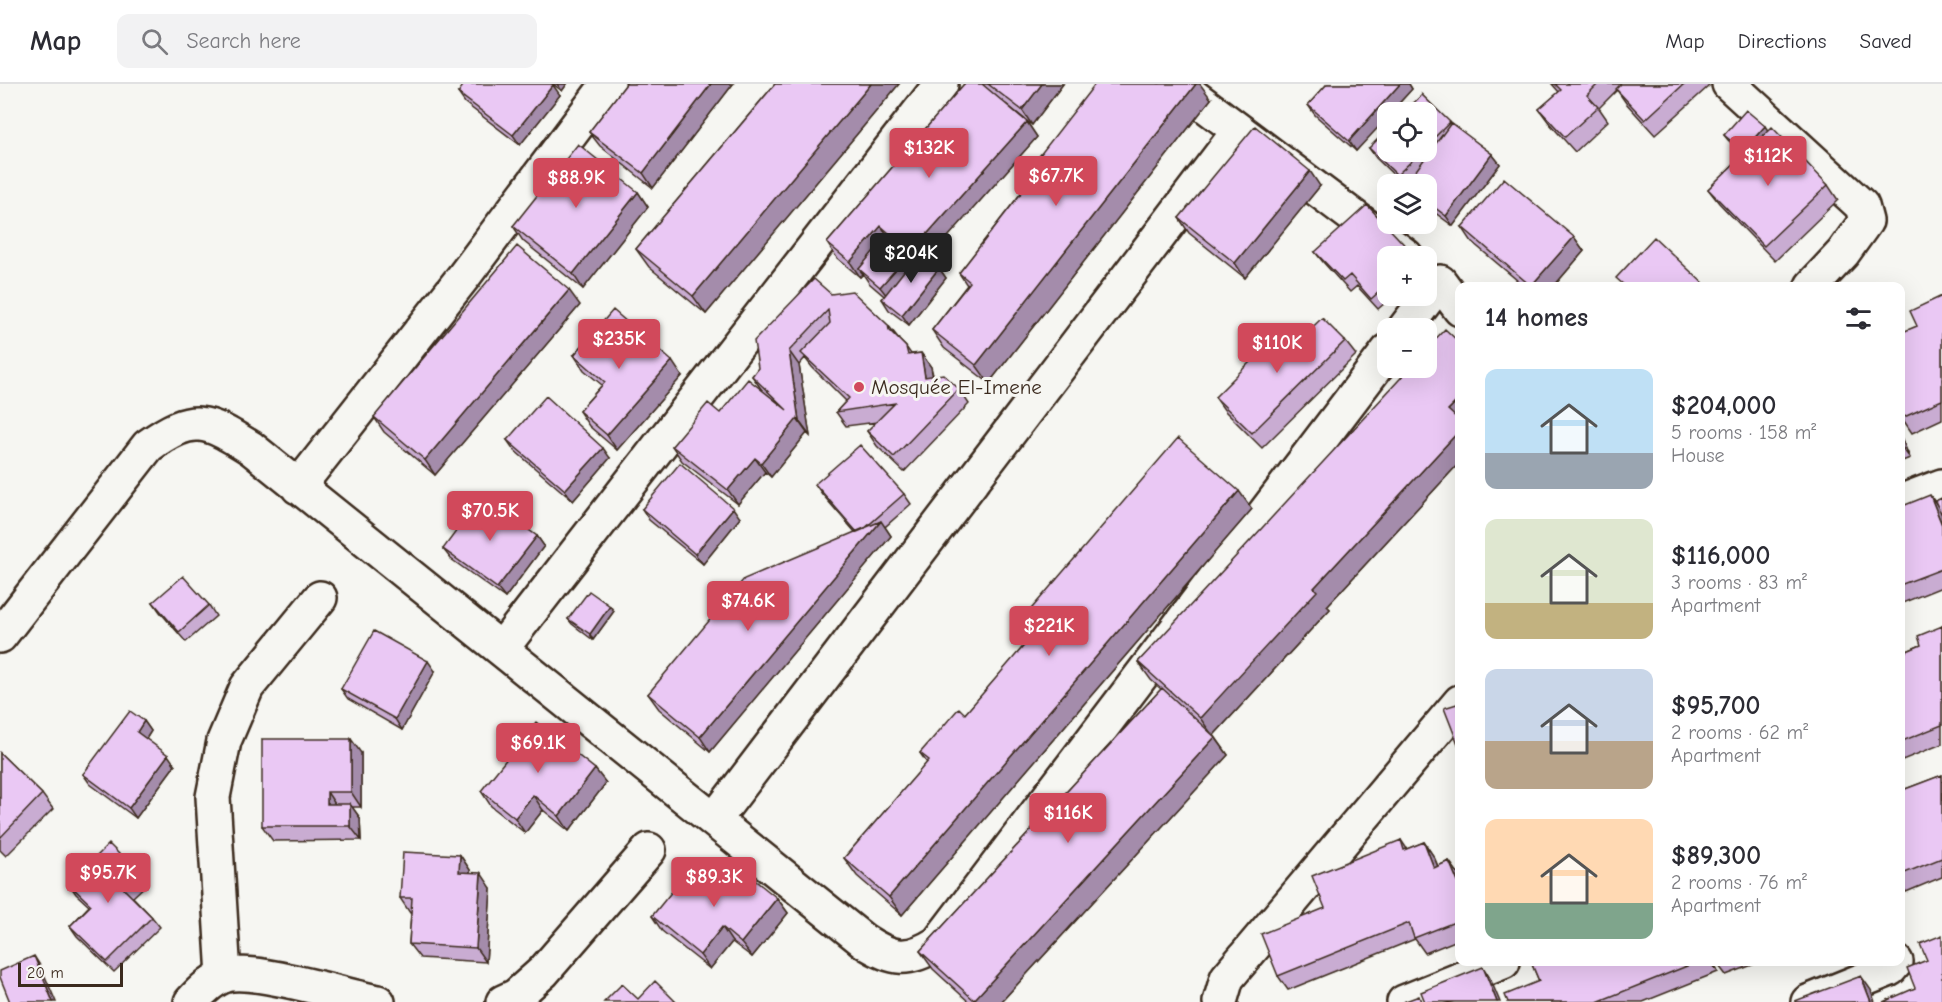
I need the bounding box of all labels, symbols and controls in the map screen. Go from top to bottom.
search box [117,14,537,68]
text: Map [30,25,81,57]
icon: search [138,25,171,58]
text: Search here [186,28,301,54]
text: Map [1665,29,1705,53]
text: Directions [1738,29,1827,53]
text: Saved [1860,29,1912,53]
map controls [1377,102,1437,378]
button: locate [1377,102,1437,162]
pin: $132K [887,128,971,179]
text: $132K [904,136,954,159]
pin: $112K [1726,136,1810,187]
text: $112K [1744,144,1792,167]
pin: $67.7K [1007,156,1105,207]
pin: $88.9K [527,158,625,209]
text: $67.7K [1028,164,1084,187]
text: $88.9K [547,166,605,189]
button: layers [1377,174,1437,234]
pin: $204K [869,233,953,284]
text: $204K [884,241,938,264]
button: + [1377,246,1437,306]
icon: filters [1842,302,1875,335]
text: 14 homes [1485,303,1588,333]
button: − [1377,318,1437,378]
pin: $235K [577,319,661,370]
pin: $110K [1235,323,1319,374]
text: $235K [592,327,646,350]
text: $110K [1252,331,1302,354]
place label: Mosquée El-Imene [871,375,1042,399]
marker: Mosquée El-Imene [852,380,866,394]
text: $204,000 [1671,391,1776,421]
icon: home [1533,393,1605,465]
text: 5 rooms · 158 m² [1671,421,1816,444]
text: House [1671,444,1725,467]
pin: $70.5K [441,491,539,542]
text: $70.5K [461,499,519,522]
text: $116,000 [1671,541,1770,571]
icon: home [1533,543,1605,615]
text: 3 rooms · 83 m² [1671,571,1807,594]
pin: $74.6K [699,581,797,632]
text: $74.6K [721,589,775,612]
text: Apartment [1671,594,1761,617]
pin: $221K [1007,606,1091,657]
text: $221K [1023,614,1075,637]
text: $95,700 [1671,691,1760,721]
icon: home [1533,693,1605,765]
text: 2 rooms · 62 m² [1671,721,1808,744]
pin: $69.1K [489,723,587,774]
text: $69.1K [510,731,566,754]
text: Apartment [1671,744,1761,767]
pin: $116K [1026,793,1110,844]
text: $116K [1043,801,1093,824]
text: $89,300 [1671,841,1761,871]
icon: home [1533,843,1605,915]
pin: $95.7K [59,853,157,904]
pin: $89.3K [665,857,763,908]
text: $95.7K [80,861,137,884]
text: $89.3K [685,865,743,888]
text: 2 rooms · 76 m² [1671,871,1807,894]
text: Apartment [1671,894,1761,917]
scale bar [18,960,123,988]
text: 20 m [27,964,64,982]

